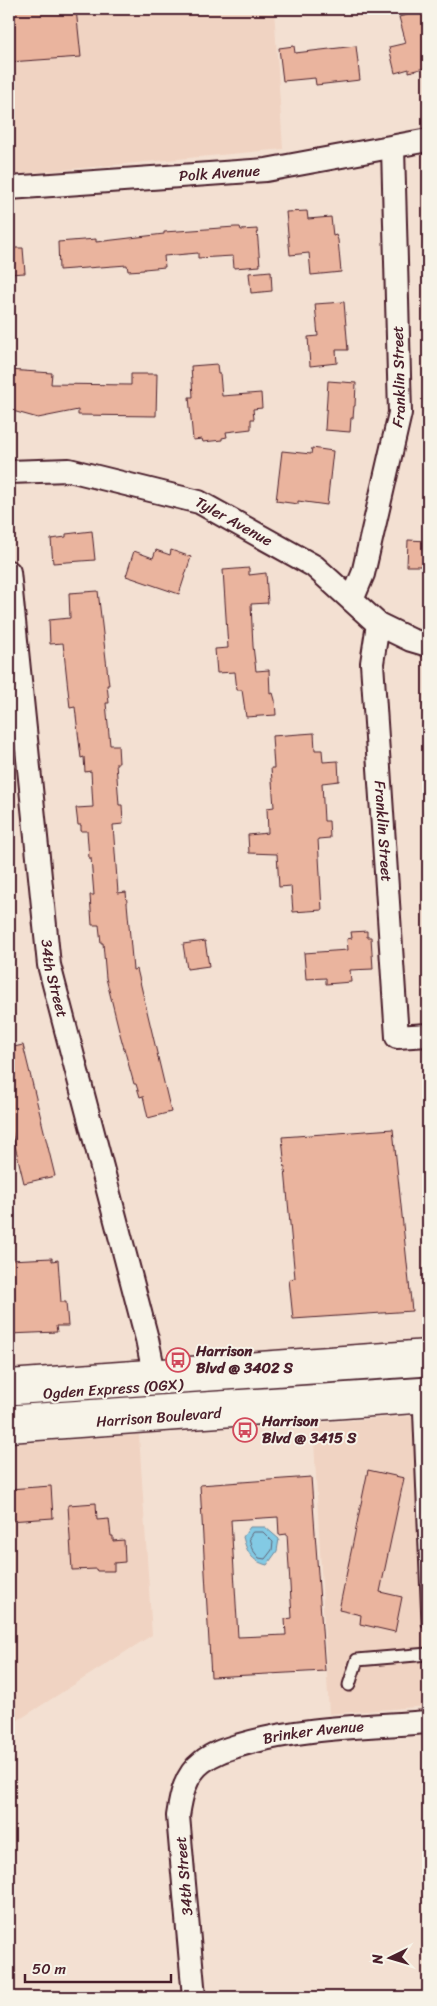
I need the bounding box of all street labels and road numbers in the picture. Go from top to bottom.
street label: Polk Avenue [178,157,261,189]
street label: Franklin Street [384,325,413,430]
street label: Tyler Avenue [190,489,278,554]
street label: Franklin Street [367,780,400,883]
street label: 34th Street [33,938,75,1021]
street label: Ogden Express (OGX) [42,1371,184,1407]
street label: Harrison Boulevard [95,1400,223,1435]
street label: Brinker Avenue [260,1713,365,1752]
street label: 34th Street [168,1835,200,1917]

